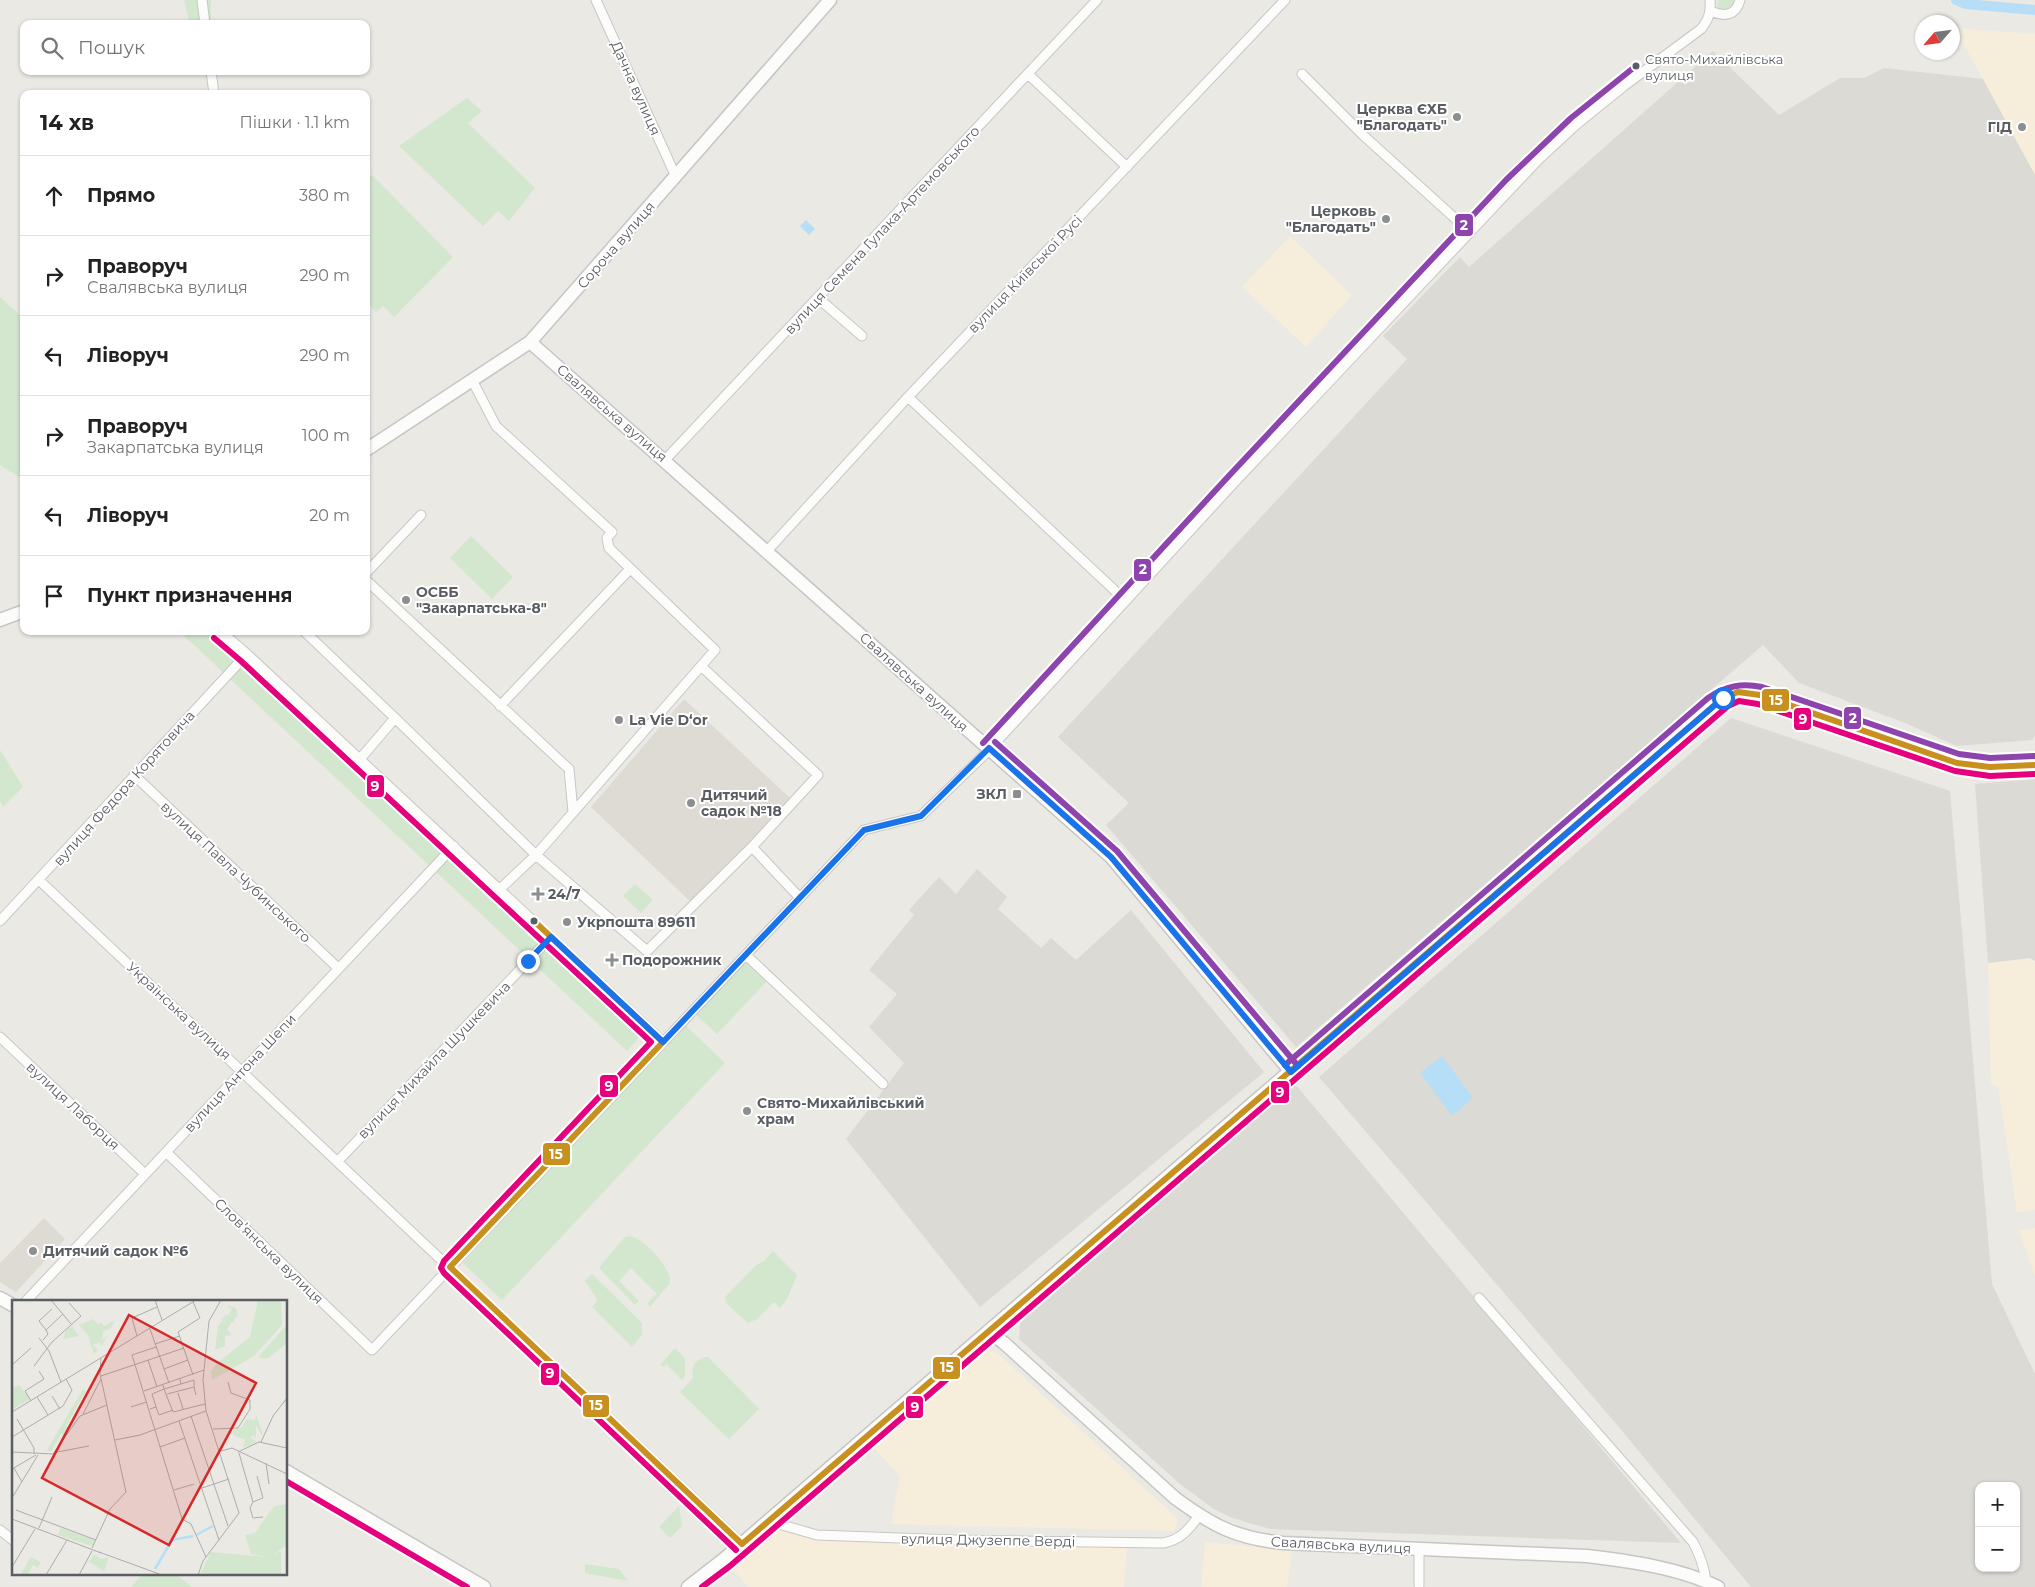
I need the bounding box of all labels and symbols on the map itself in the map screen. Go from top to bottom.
north arrow [1915,15,1960,60]
street label: Дачна вулиця [607,38,665,138]
place label: Свято-Михайлівська вулиця [1645,51,1783,83]
marker: Свято-Михайлівська вулиця [1631,61,1641,71]
place label: Церква ЄХБ "Благодать" [1357,100,1447,134]
marker: Церква ЄХБ "Благодать" [1451,111,1463,123]
place label: ГІД [1987,118,2012,136]
marker: ГІД [2016,121,2028,133]
street label: вулиця Семена Гулака-Артемовського [780,122,984,338]
street label: Сороча вулиця [573,198,659,292]
place label: Церковь "Благодать" [1286,202,1377,236]
street label: вулиця Київської Русі [964,211,1086,337]
marker: Церковь "Благодать" [1380,213,1392,225]
line badge: 2 [1454,213,1474,237]
text: 2 [1460,216,1468,234]
street label: Свалявська вулиця [553,360,671,466]
line badge: 2 [1133,558,1152,582]
text: 2 [1139,560,1147,578]
place label: ОСББ "Закарпатська-8" [416,583,547,617]
marker: ОСББ "Закарпатська-8" [400,594,412,606]
street label: Свалявська вулиця [856,628,972,736]
route start [1712,687,1735,710]
line badge: 15 [1761,688,1790,712]
text: 15 [1769,691,1783,709]
line badge: 2 [1843,706,1862,730]
street label: вулиця Федора Корятовича [49,707,199,869]
line badge: 9 [1793,707,1812,731]
text: 2 [1849,709,1857,727]
text: 9 [1799,710,1808,728]
place label: La Vie D‘or [629,711,708,729]
marker: La Vie D‘or [613,714,625,726]
line badge: 9 [366,774,385,798]
text: 9 [371,777,380,795]
place label: ЗКЛ [975,785,1007,803]
place label: Дитячий садок №18 [701,786,782,820]
marker: ЗКЛ [1011,788,1023,800]
marker: Дитячий садок №18 [685,797,697,809]
street label: вулиця Павла Чубинського [157,798,315,946]
place label: 24/7 [548,885,581,903]
marker: 24/7 [532,888,544,900]
place label: Укрпошта 89611 [577,913,696,931]
unlabelled marker [529,916,539,926]
marker: Укрпошта 89611 [561,916,573,928]
route end [517,950,540,973]
place label: Подорожник [622,951,721,969]
marker: Подорожник [606,954,618,966]
street label: Українська вулиця [123,958,235,1064]
street label: вулиця Михайла Шушкевича [354,977,514,1143]
street label: вулиця Антона Шепи [180,1010,300,1136]
street label: вулиця Лаборця [23,1058,123,1154]
line badge: 9 [599,1074,619,1098]
text: 9 [605,1077,614,1095]
line badge: 9 [1270,1080,1290,1104]
text: 9 [1276,1083,1285,1101]
place label: Свято-Михайлівський храм [757,1094,924,1128]
marker: Свято-Михайлівський храм [741,1105,753,1117]
line badge: 15 [542,1142,571,1166]
text: 15 [549,1145,563,1163]
street label: Словʼянська вулиця [211,1194,327,1308]
place label: Дитячий садок №6 [43,1242,188,1260]
marker: Дитячий садок №6 [27,1245,39,1257]
inset map [12,1300,288,1574]
line badge: 15 [932,1356,961,1380]
text: 15 [940,1358,954,1376]
line badge: 9 [540,1362,560,1386]
text: 9 [546,1364,555,1382]
line badge: 15 [582,1394,610,1418]
line badge: 9 [905,1395,924,1419]
text: 15 [589,1396,603,1414]
text: 9 [911,1398,920,1416]
street label: вулиця Джузеппе Верді [900,1529,1076,1551]
street label: Свалявська вулиця [1270,1532,1412,1558]

